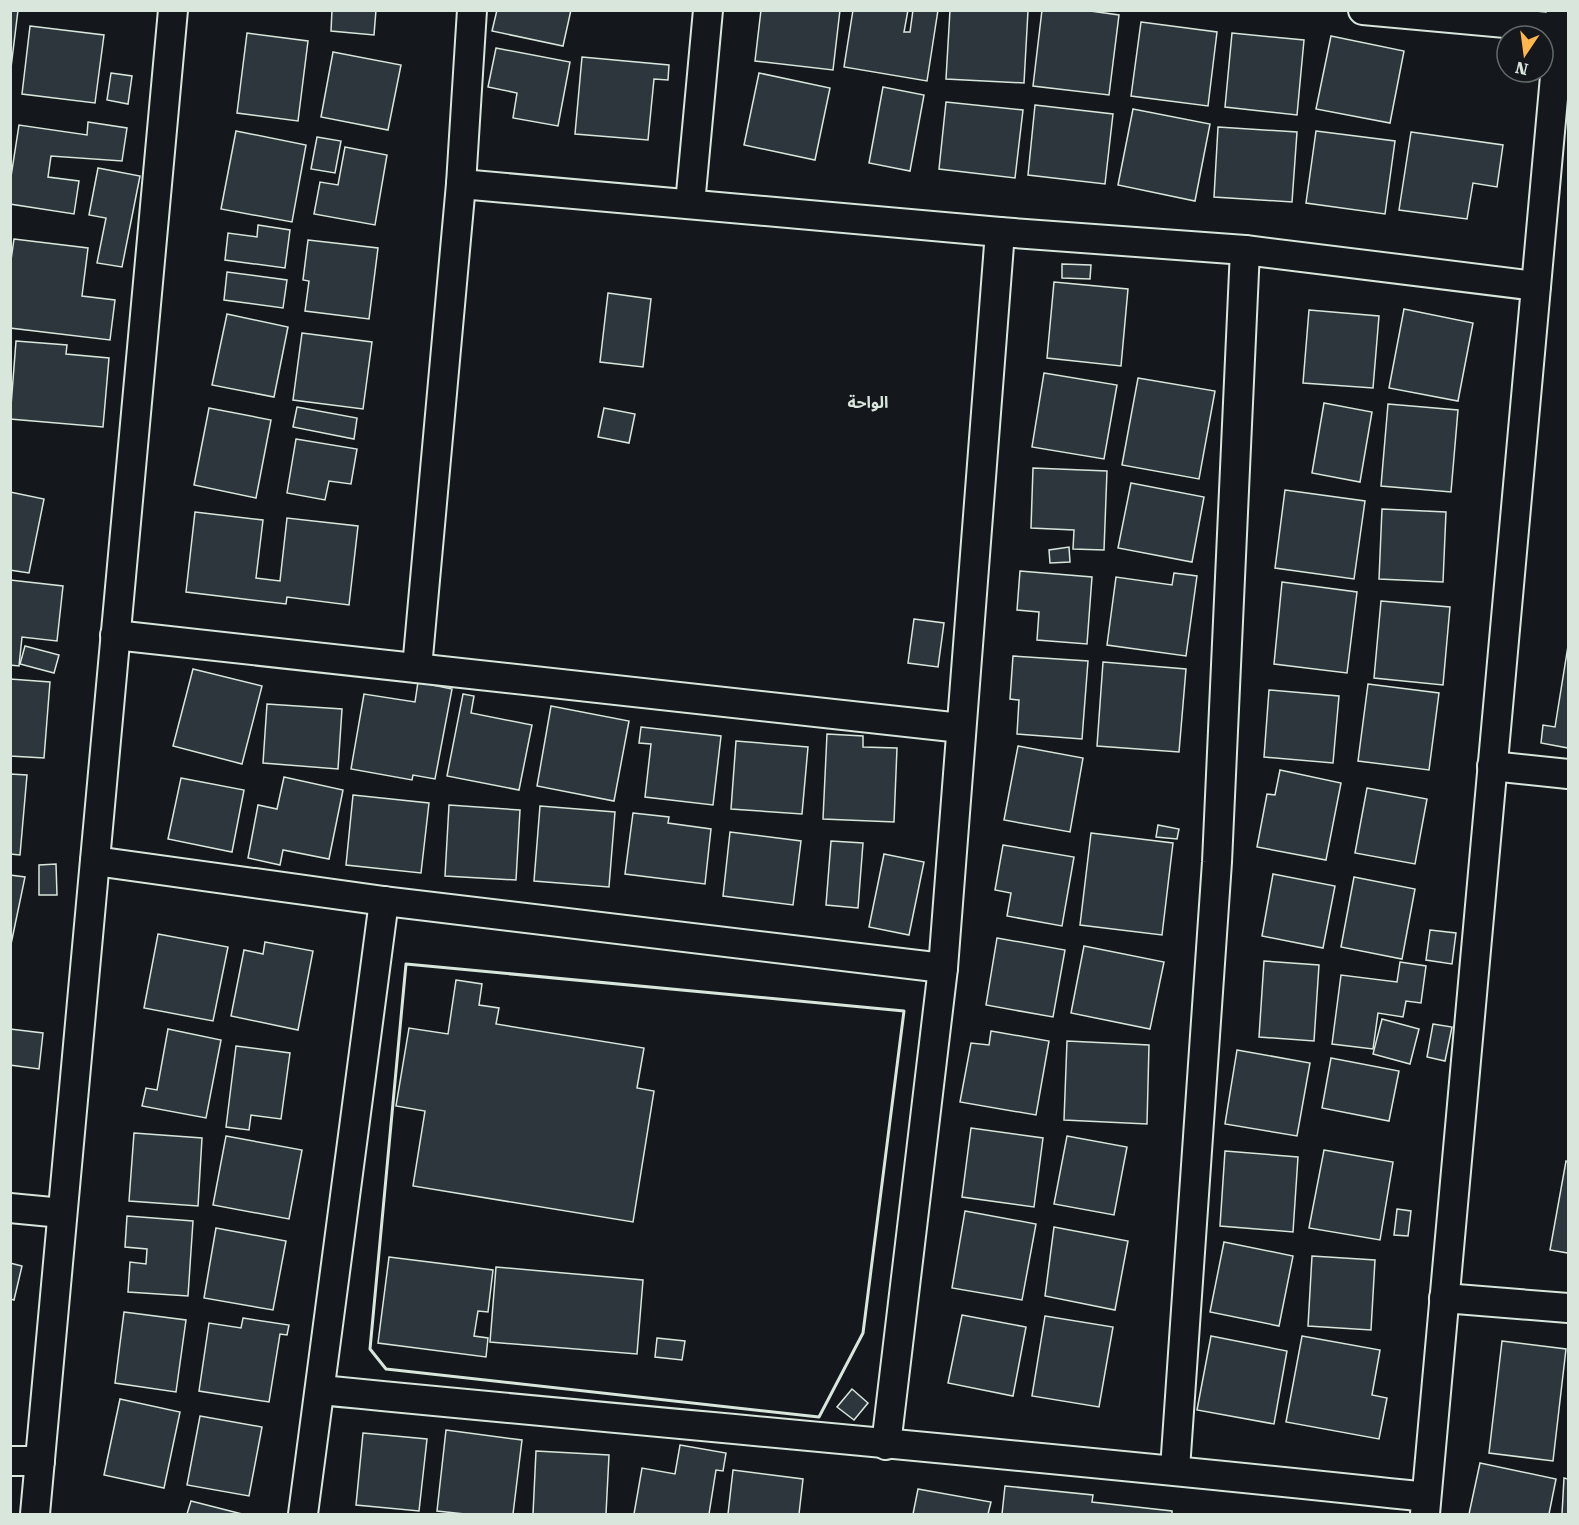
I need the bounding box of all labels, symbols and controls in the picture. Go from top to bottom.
north arrow [1495,24,1555,84]
text: N [1514,57,1530,79]
district label: الواحة [848,393,888,412]

